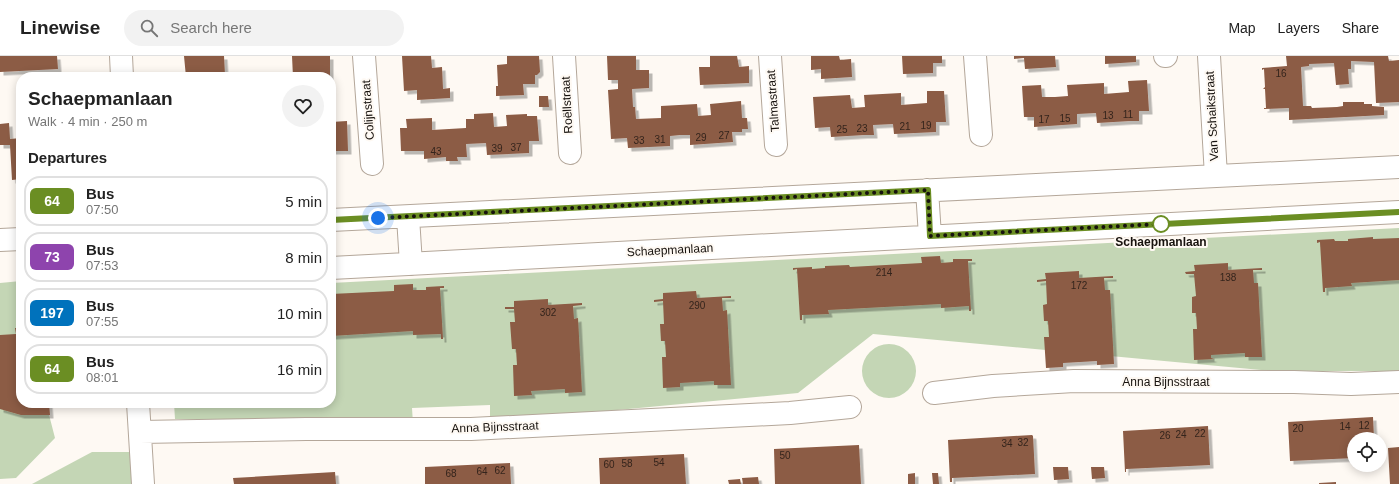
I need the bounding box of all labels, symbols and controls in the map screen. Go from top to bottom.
search box [124,10,404,46]
text: Linewise [20,17,100,38]
icon: search [138,17,160,39]
text: Search here [170,19,252,36]
text: Map [1228,20,1256,36]
text: Layers [1278,20,1320,36]
text: Share [1342,20,1379,36]
house number: 16 [1275,68,1287,79]
street label: Talmastraat [764,69,782,132]
street label: Van Schaikstraat [1203,70,1221,161]
street label: Roëllstraat [558,75,575,134]
street label: Colijnstraat [359,79,377,140]
button: heart [282,85,324,127]
text: Schaepmanlaan [28,88,173,109]
house number: 11 [1123,109,1134,120]
house number: 13 [1102,110,1114,121]
house number: 15 [1059,113,1071,124]
text: Walk · 4 min · 250 m [28,114,147,129]
house number: 17 [1038,114,1050,125]
house number: 19 [920,120,932,131]
house number: 21 [899,121,911,132]
house number: 23 [856,123,868,134]
house number: 25 [836,124,848,135]
house number: 27 [718,130,730,141]
house number: 29 [695,132,707,143]
house number: 31 [654,134,666,145]
house number: 33 [633,135,645,146]
house number: 37 [510,142,522,153]
house number: 39 [491,143,503,154]
house number: 43 [430,146,442,157]
text: Departures [28,149,107,166]
text: Bus [86,185,114,202]
text: 64 [44,193,60,209]
text: 5 min [285,193,322,210]
text: 07:50 [86,202,119,217]
your location [368,208,388,228]
marker: Schaepmanlaan [1152,215,1170,233]
place label: Schaepmanlaan [1115,235,1207,249]
text: Bus [86,241,114,258]
street label: Schaepmanlaan [626,241,714,259]
text: 73 [44,249,60,265]
text: 8 min [285,249,322,266]
text: 07:53 [86,258,119,273]
house number: 214 [876,267,893,278]
house number: 138 [1220,272,1237,283]
house number: 172 [1071,280,1088,291]
text: Bus [86,297,114,314]
house number: 290 [689,300,706,311]
text: 197 [40,305,64,321]
text: 10 min [277,305,322,322]
house number: 302 [540,307,557,318]
text: 07:55 [86,314,119,329]
text: Bus [86,353,114,370]
text: 64 [44,361,60,377]
text: 16 min [277,361,322,378]
text: 08:01 [86,370,119,385]
street label: Anna Bijnsstraat [1122,375,1210,389]
street label: Anna Bijnsstraat [451,418,540,436]
house number: 12 [1358,420,1370,431]
house number: 14 [1339,421,1351,432]
house number: 20 [1292,423,1304,434]
house number: 22 [1194,428,1206,439]
house number: 24 [1175,429,1187,440]
house number: 26 [1159,430,1171,441]
map controls [1347,432,1387,472]
button: locate [1347,432,1387,472]
house number: 32 [1017,437,1029,448]
house number: 34 [1001,438,1013,449]
house number: 50 [779,450,791,461]
house number: 54 [653,457,665,468]
house number: 58 [621,458,633,469]
house number: 60 [603,459,615,470]
house number: 62 [494,465,506,476]
house number: 64 [476,466,488,477]
house number: 68 [445,468,457,479]

